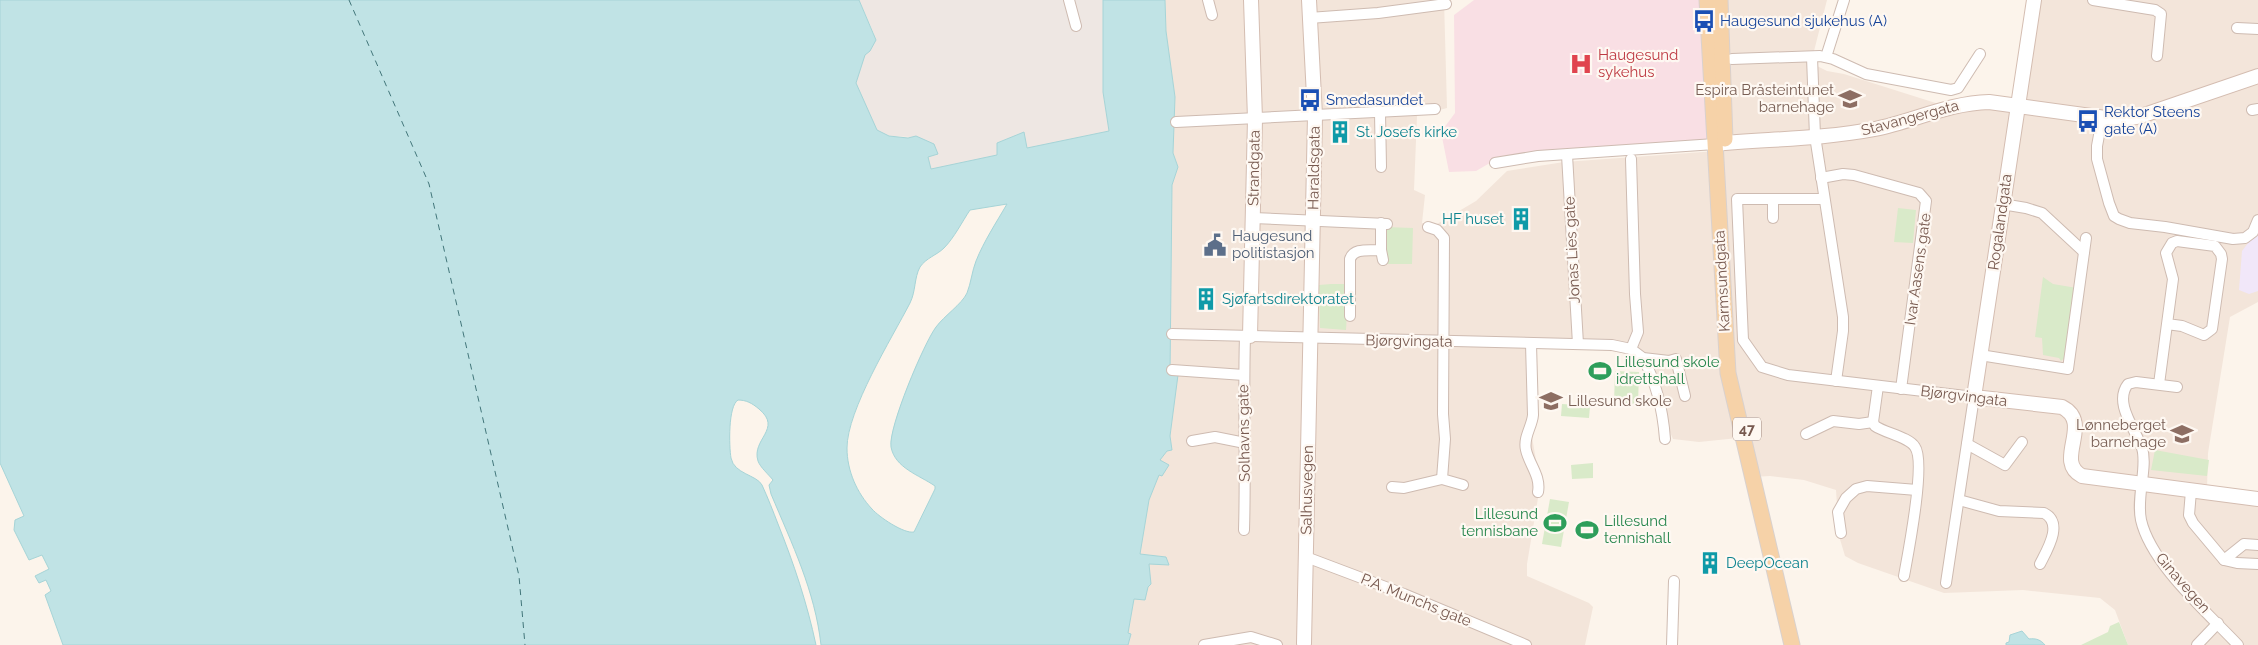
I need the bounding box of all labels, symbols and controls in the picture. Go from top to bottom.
bus stop icon: Haugesund sjukehus (A) [1691,8,1717,34]
place label: Haugesund sjukehus (A) [1720,12,1887,30]
place label: Haugesund sykehus [1598,46,1678,81]
hospital icon: Haugesund sykehus [1568,51,1594,77]
place label: Espira Bråsteintunet barnehage [1695,81,1834,116]
school or university icon: Espira Bråsteintunet barnehage [1837,86,1863,112]
bus stop icon: Smedasundet [1297,87,1323,113]
place label: Smedasundet [1326,91,1423,109]
street label: Stavangergata [1859,96,1961,140]
place label: Rektor Steens gate (A) [2104,103,2200,138]
bus stop icon: Rektor Steens gate (A) [2075,108,2101,134]
building icon: St. Josefs kirke [1327,119,1353,145]
place label: St. Josefs kirke [1356,123,1457,141]
street label: Haraldsgata [1304,126,1324,210]
street label: Strandgata [1244,130,1264,206]
street label: Rogalandgata [1984,173,2016,271]
street label: Jonas Lies gate [1560,196,1584,304]
building icon: HF huset [1508,206,1534,232]
place label: HF huset [1442,210,1504,228]
street label: Ivar Aasens gate [1901,212,1935,326]
place label: Haugesund politistasjon [1232,227,1315,262]
street label: Karmsundgata [1710,230,1734,332]
public building icon: Haugesund politistasjon [1202,232,1228,258]
building icon: Sjøfartsdirektoratet [1193,286,1219,312]
place label: Sjøfartsdirektoratet [1222,290,1354,308]
street label: Bjørgvingata [1365,331,1453,351]
place label: Lillesund skole idrettshall [1616,353,1720,388]
sports icon: Lillesund skole idrettshall [1587,358,1613,384]
street label: Bjørgvingata [1920,382,2008,410]
street label: Solhavns gate [1234,384,1254,482]
school or university icon: Lillesund skole [1538,388,1564,414]
place label: Lillesund skole [1568,392,1672,410]
place label: Lønneberget barnehage [2076,416,2166,451]
road number: 47 [1733,418,1761,440]
school or university icon: Lønneberget barnehage [2169,421,2195,447]
street label: Salhusvegen [1297,445,1317,535]
place label: Lillesund tennisbane [1461,505,1538,540]
sports icon: Lillesund tennisbane [1542,510,1568,536]
place label: Lillesund tennishall [1604,512,1672,547]
sports icon: Lillesund tennishall [1574,517,1600,543]
street label: Ginavegen [2152,549,2214,617]
building icon: DeepOcean [1697,550,1723,576]
place label: DeepOcean [1726,554,1809,572]
street label: P.A. Munchs gate [1358,570,1474,630]

